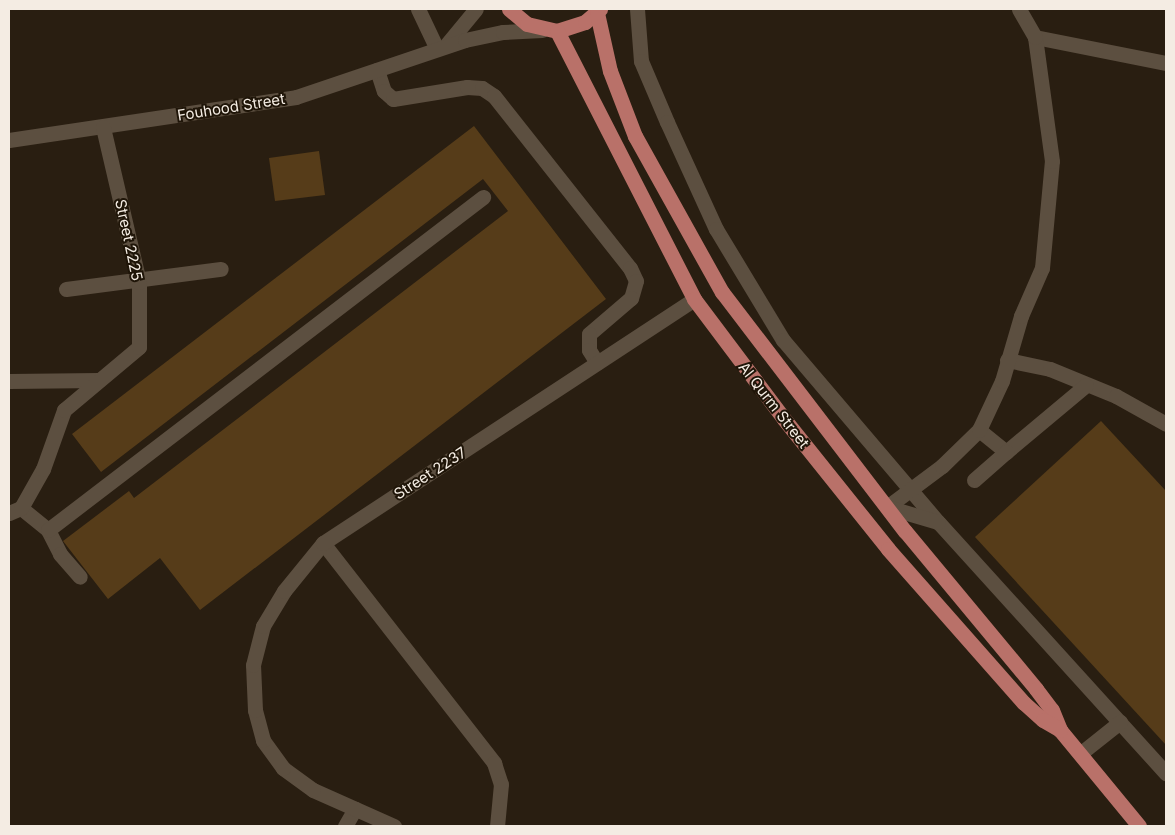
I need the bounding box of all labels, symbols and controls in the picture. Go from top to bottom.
street label: Fouhood Street [176,90,286,124]
street label: Street 2225 [112,197,146,283]
street label: Al Qurm Street [735,358,813,452]
street label: Street 2237 [390,443,470,503]

